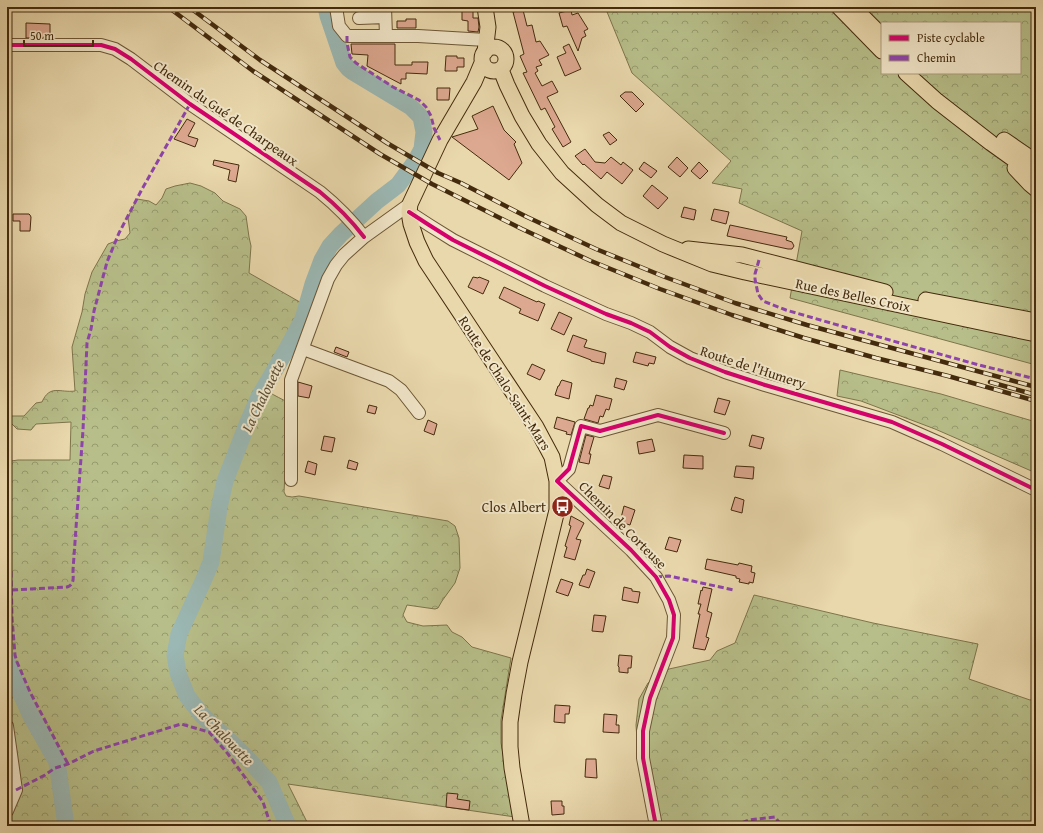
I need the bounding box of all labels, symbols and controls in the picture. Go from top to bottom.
scale bar [24,22,93,48]
legend [881,22,1021,74]
text: 50 m [30,27,54,44]
text: Piste cyclable [917,29,985,46]
text: Chemin [917,49,956,66]
street label: Chemin du Gué de Charpeaux [150,55,303,171]
street label: Rue des Belles Croix [794,273,913,317]
street label: Route de Chalo-Saint-Mars [454,312,556,454]
street label: Route de l'Humery [698,341,808,393]
water label: La Chalouette [236,356,289,436]
street label: Chemin de Corteuse [574,476,672,574]
bus stop icon: Clos Albert [549,494,575,520]
place label: Clos Albert [482,497,546,517]
water label: La Chalouette [189,699,259,770]

